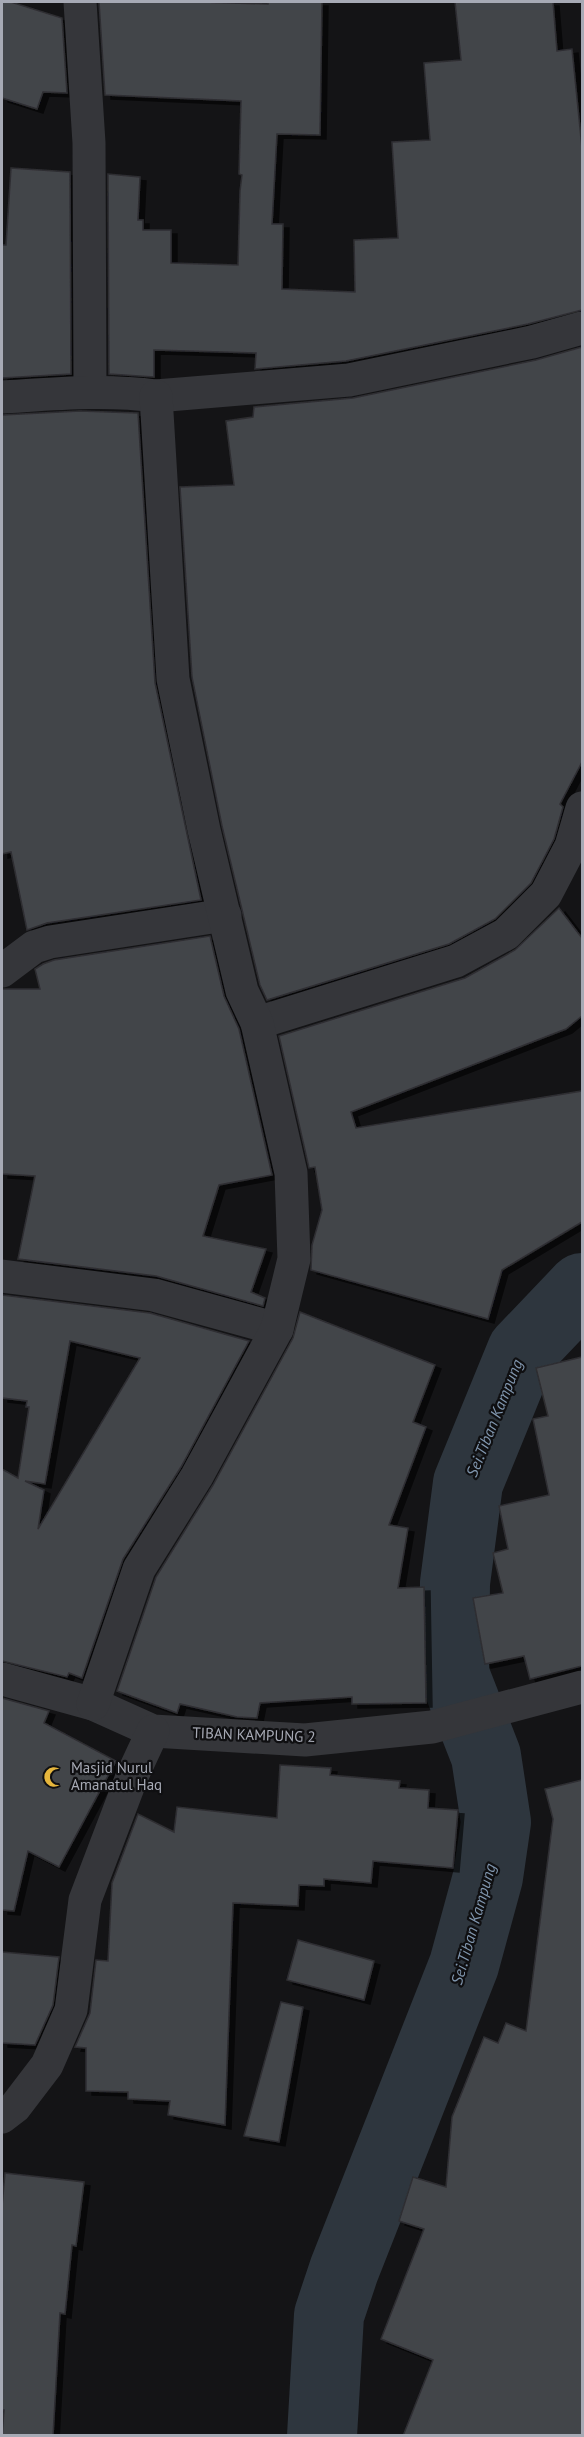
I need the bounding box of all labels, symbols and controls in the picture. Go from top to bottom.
water label: Sei.Tiban Kampung [461,1356,527,1480]
street label: TIBAN KAMPUNG 2 [192,1723,316,1746]
place label: Masjid Nurul Amanatul Haq [71,1758,162,1794]
mosque icon: Masjid Nurul Amanatul Haq [42,1765,66,1789]
water label: Sei.Tiban Kampung [446,1861,500,1987]

